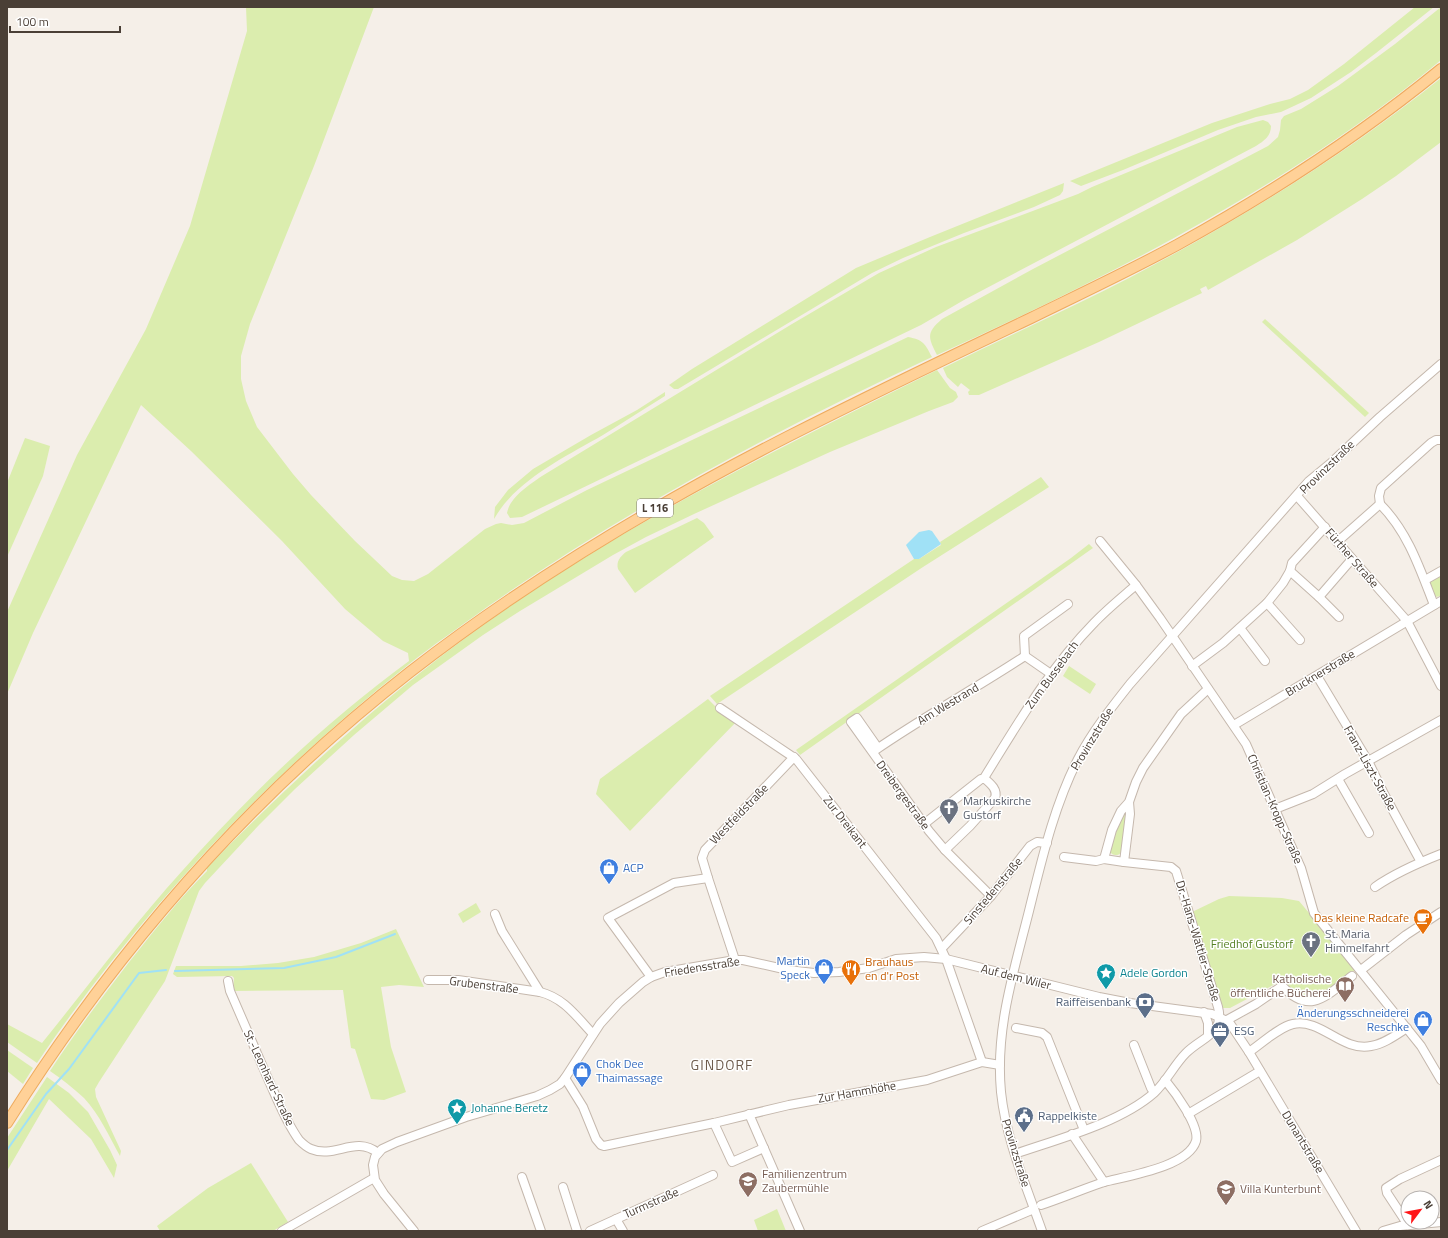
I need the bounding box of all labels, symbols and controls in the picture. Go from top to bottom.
scale bar [10,8,120,34]
text: 100 m [16,12,49,31]
street label: Provinzstraße [1295,435,1359,498]
road number: L 116 [637,499,673,517]
street label: Fürther Straße [1321,524,1384,592]
street label: Zum Bussebach [1020,637,1083,713]
street label: Brucknerstraße [1281,644,1358,701]
street label: Am Westrand [913,678,982,729]
street label: Provinzstraße [1065,704,1118,774]
street label: Franz-Liszt-Straße [1339,722,1402,814]
street label: Christian-Kropp-Straße [1243,751,1308,867]
street label: Dreibergestraße [872,756,935,833]
street label: Westfeldstraße [705,779,773,848]
street label: Zur Dreikant [819,791,873,853]
place label: Markuskirche Gustorf [963,791,1031,824]
church icon: Markuskirche Gustorf [938,797,960,825]
street label: Sinstedenstraße [959,853,1027,929]
shop icon: ACP [598,857,620,885]
place label: ACP [623,858,644,877]
street label: Dr.-Hans-Wattler-Straße [1171,878,1226,1004]
cafe icon: Das kleine Radcafe [1412,907,1434,935]
place label: Das kleine Radcafe [1314,908,1409,927]
place label: St. Maria Himmelfahrt [1325,924,1390,957]
church icon: St. Maria Himmelfahrt [1300,930,1322,958]
park label: Friedhof Gustorf [1211,934,1293,953]
street label: Friedensstraße [663,951,741,982]
place label: Martin Speck [776,951,810,984]
place label: Brauhaus en d'r Post [865,952,920,985]
shop icon: Martin Speck [813,957,835,985]
restaurant icon: Brauhaus en d'r Post [840,958,862,986]
street label: Auf dem Wiler [979,959,1053,994]
place icon: Adele Gordon [1095,962,1117,990]
place label: Adele Gordon [1120,963,1188,982]
place label: Katholische öffentliche Bücherei [1230,969,1331,1002]
street label: Grubenstraße [448,971,520,998]
library icon: Katholische öffentliche Bücherei [1334,975,1356,1003]
bank icon: Raiffeisenbank [1134,991,1156,1019]
place label: Raiffeisenbank [1056,992,1131,1011]
place label: Änderungsschneiderei Reschke [1297,1003,1409,1036]
shop icon: Änderungsschneiderei Reschke [1412,1009,1434,1037]
office icon: ESG [1209,1020,1231,1048]
place label: ESG [1234,1021,1255,1040]
street label: St.-Leonhard-Straße [239,1027,300,1129]
place label: Chok Dee Thaimassage [596,1054,663,1087]
district label: GINDORF [691,1054,753,1075]
shop icon: Chok Dee Thaimassage [571,1060,593,1088]
street label: Zur Hammhöhe [816,1075,897,1108]
place icon: Johanne Beretz [446,1097,468,1125]
place label: Johanne Beretz [471,1098,548,1117]
public building icon: Rappelkiste [1013,1105,1035,1133]
place label: Rappelkiste [1038,1106,1097,1125]
street label: Dunantstraße [1277,1107,1330,1177]
street label: Provinzstraße [997,1116,1036,1189]
place label: Familienzentrum Zaubermühle [762,1164,847,1197]
school or university icon: Familienzentrum Zaubermühle [737,1170,759,1198]
school or university icon: Villa Kunterbunt [1215,1178,1237,1206]
place label: Villa Kunterbunt [1240,1179,1322,1198]
street label: Turmstraße [620,1182,681,1223]
north arrow [1400,1190,1440,1230]
text: N [1420,1197,1437,1212]

